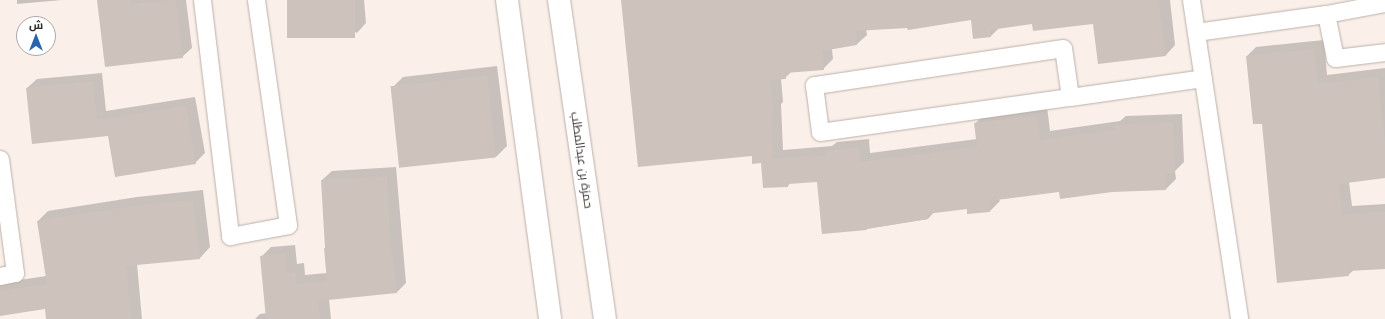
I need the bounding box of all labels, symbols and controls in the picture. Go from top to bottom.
north arrow [16,16,56,56]
text: ش [29,17,43,32]
street label: حمزة بن عبدالمطلب [568,111,596,209]

